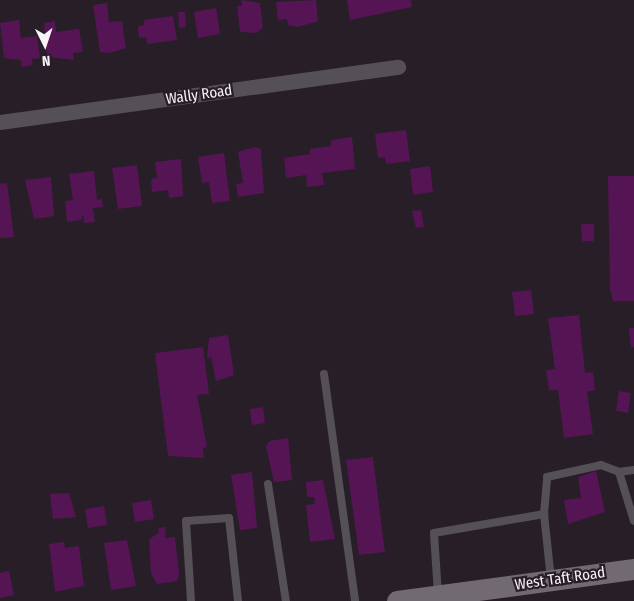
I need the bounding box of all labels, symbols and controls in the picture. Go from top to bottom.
north arrow [20,20,70,70]
text: N [41,52,51,69]
street label: Wally Road [165,81,233,109]
street label: West Taft Road [514,564,606,594]

